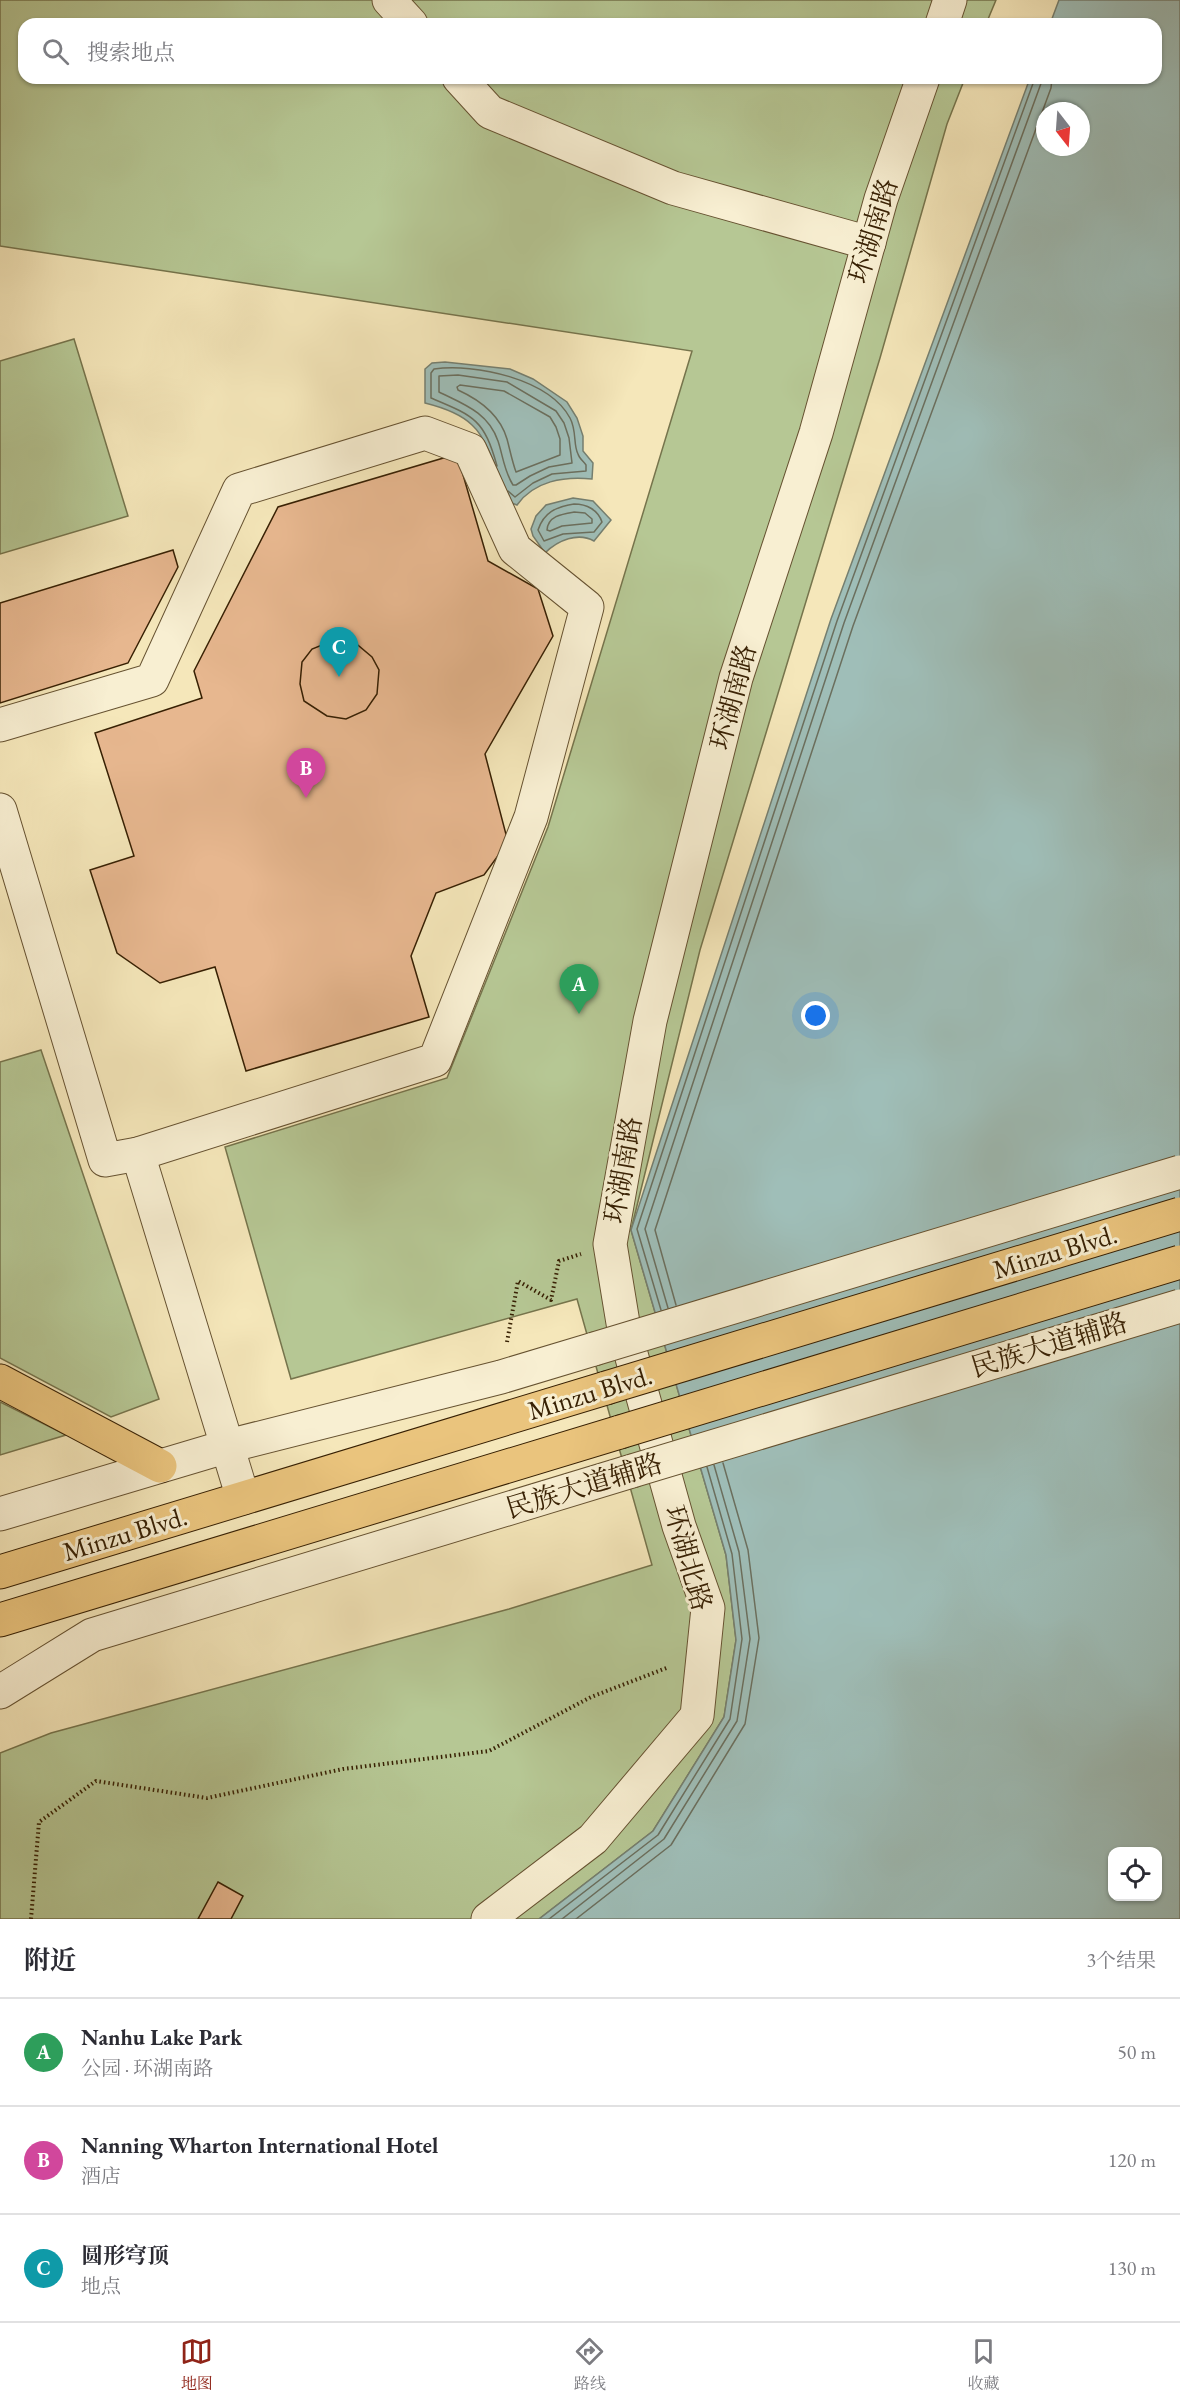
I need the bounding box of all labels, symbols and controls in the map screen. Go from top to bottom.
search box [18,18,1162,84]
icon: search [39,35,72,68]
text: 搜索地点 [87,38,175,67]
north arrow [1036,102,1090,156]
street label: 环湖南路 [840,174,905,288]
pin: C [320,628,358,677]
street label: 环湖南路 [702,640,763,754]
pin: B [286,748,326,798]
pin: A [560,964,598,1014]
your location [801,1001,830,1030]
street label: 环湖南路 [596,1114,649,1226]
street label: Minzu Blvd. [988,1216,1121,1287]
street label: 民族大道辅路 [966,1304,1131,1385]
street label: Minzu Blvd. [523,1357,656,1428]
street label: 民族大道辅路 [501,1445,666,1526]
street label: Minzu Blvd. [58,1498,191,1569]
street label: 环湖北路 [657,1501,720,1615]
map controls [1108,1847,1162,1901]
button: locate [1108,1847,1162,1901]
text: 附近 [24,1943,76,1977]
text: 3个结果 [1086,1947,1156,1973]
text: Nanhu Lake Park [81,2023,242,2052]
text: A [36,2039,51,2065]
text: 50 m [1117,2039,1156,2065]
text: 公园 · 环湖南路 [81,2055,213,2081]
text: Nanning Wharton International Hotel [81,2131,438,2160]
text: B [37,2147,50,2173]
text: 120 m [1108,2147,1156,2173]
text: 酒店 [81,2163,121,2189]
text: 圆形穹顶 [81,2241,169,2270]
text: C [36,2255,51,2281]
text: 130 m [1108,2255,1156,2281]
text: 地点 [81,2273,121,2299]
tab: 地图 [180,2335,213,2394]
tab: 路线 [573,2335,606,2394]
tab: 收藏 [967,2335,1000,2394]

